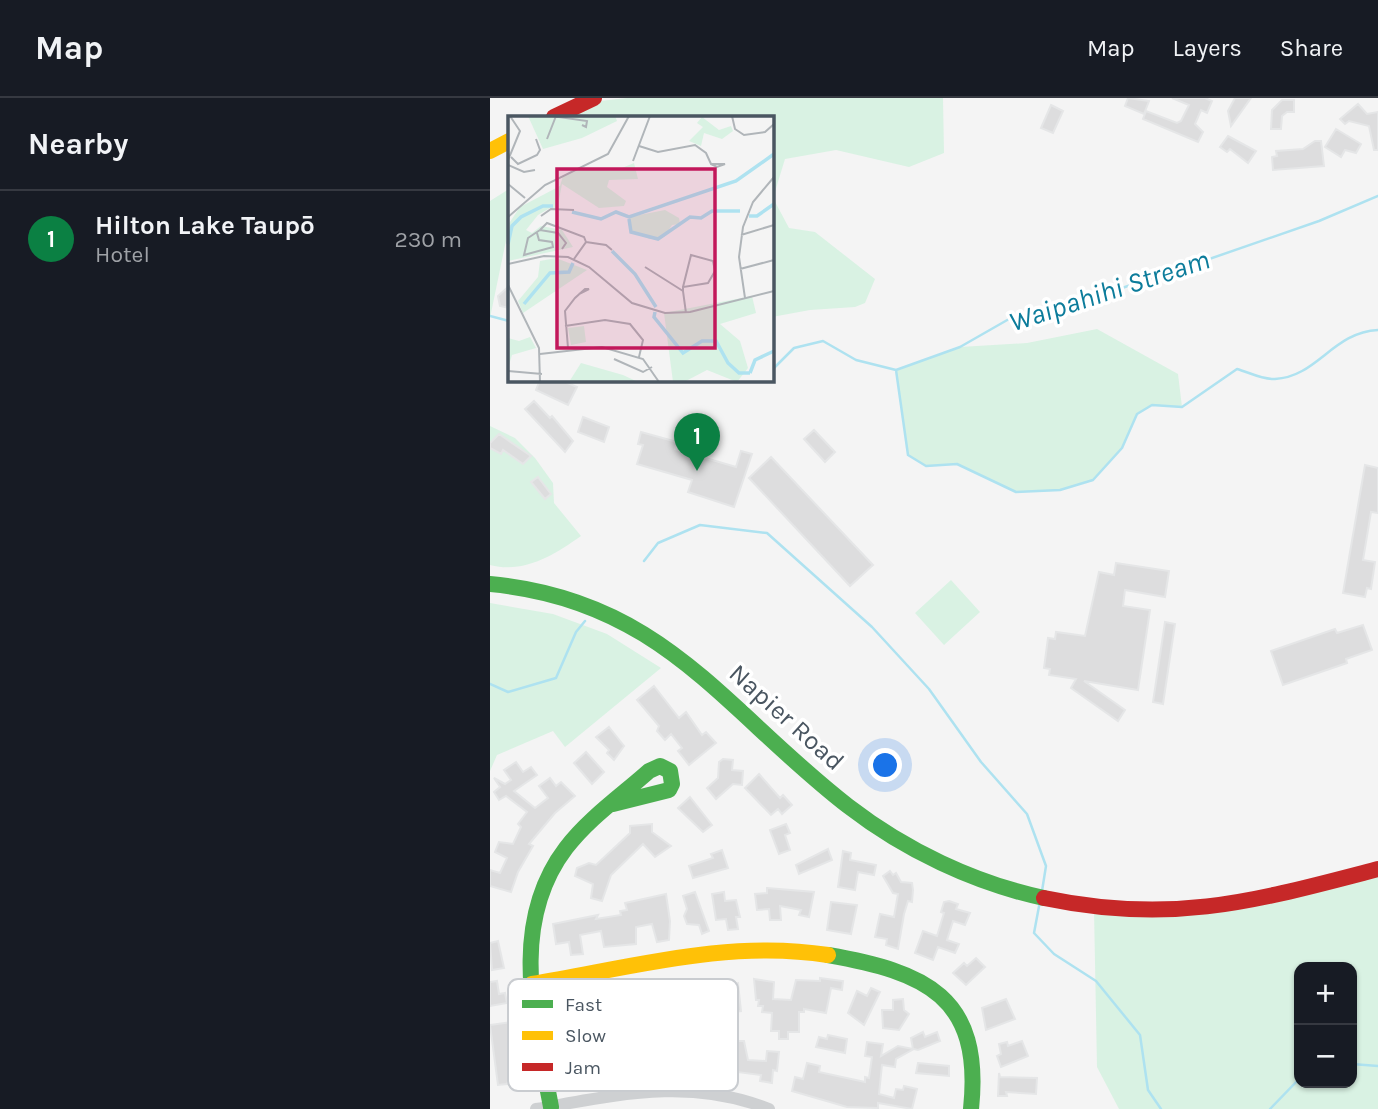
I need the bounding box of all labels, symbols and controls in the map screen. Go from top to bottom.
text: Map [35,29,103,67]
text: Map [1087,34,1135,62]
text: Layers [1173,34,1242,62]
text: Share [1280,34,1343,62]
inset map [508,116,774,382]
text: Nearby [28,126,128,162]
text: Hilton Lake Taupō [95,210,315,241]
text: 1 [47,226,55,253]
text: 230 m [394,226,462,253]
text: Hotel [95,241,150,268]
water label: Waipahihi Stream [1005,243,1214,338]
pin: 1 [674,413,720,471]
street label: Napier Road [723,658,850,777]
your location [868,748,902,782]
map controls [1294,962,1357,1088]
button: + [1294,962,1357,1025]
legend [508,979,738,1091]
text: Fast [565,994,602,1016]
text: Slow [565,1025,606,1047]
button: − [1294,1025,1357,1088]
text: Jam [565,1057,601,1079]

